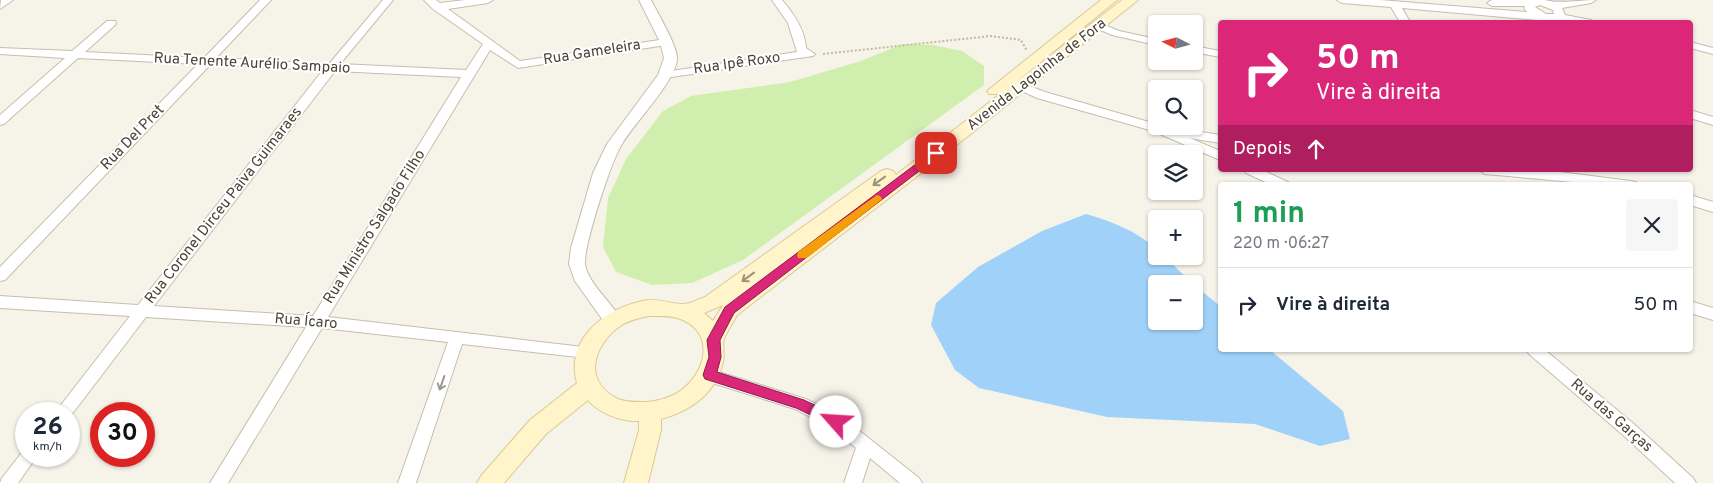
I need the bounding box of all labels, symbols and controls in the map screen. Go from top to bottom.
street label: Avenida Lagoinha de Fora [963,15,1111,135]
north arrow [1148,15,1202,70]
map controls [1148,15,1203,330]
street label: Rua Gameleira [542,36,642,70]
text: 50 m [1316,37,1400,81]
icon: right [1233,40,1298,105]
street label: Rua Ipê Roxo [692,48,782,80]
street label: Rua Tenente Aurélio Sampaio [153,49,351,79]
button: search [1148,80,1203,135]
text: Vire à direita [1316,80,1441,107]
street label: Rua Del Pret [97,101,169,175]
street label: Rua Coronel Dirceu Paiva Guimaraes [141,104,307,308]
pin [915,132,957,174]
icon: ahead [1302,135,1330,163]
text: Depois [1233,137,1292,161]
icon: arrive [922,139,950,167]
button: layers [1148,145,1203,200]
street label: Rua Ministro Salgado Filho [320,146,430,308]
one-way arrow [872,176,886,186]
text: 1 min [1233,196,1305,233]
button: close [1626,199,1678,251]
button: + [1148,210,1203,265]
text: 220 m · 06:27 [1233,234,1329,254]
one-way arrow [741,271,755,282]
button: − [1148,275,1203,330]
icon: right [1233,291,1261,319]
text: Vire à direita [1276,293,1390,317]
text: 50 m [1633,293,1678,317]
street label: Rua Ícaro [274,309,338,334]
one-way arrow [436,375,446,391]
street label: Rua das Garças [1566,375,1656,457]
position arrow [809,395,861,447]
speed limit sign: 30 [90,402,155,467]
text: 26 [32,412,63,444]
text: km/h [33,439,62,455]

